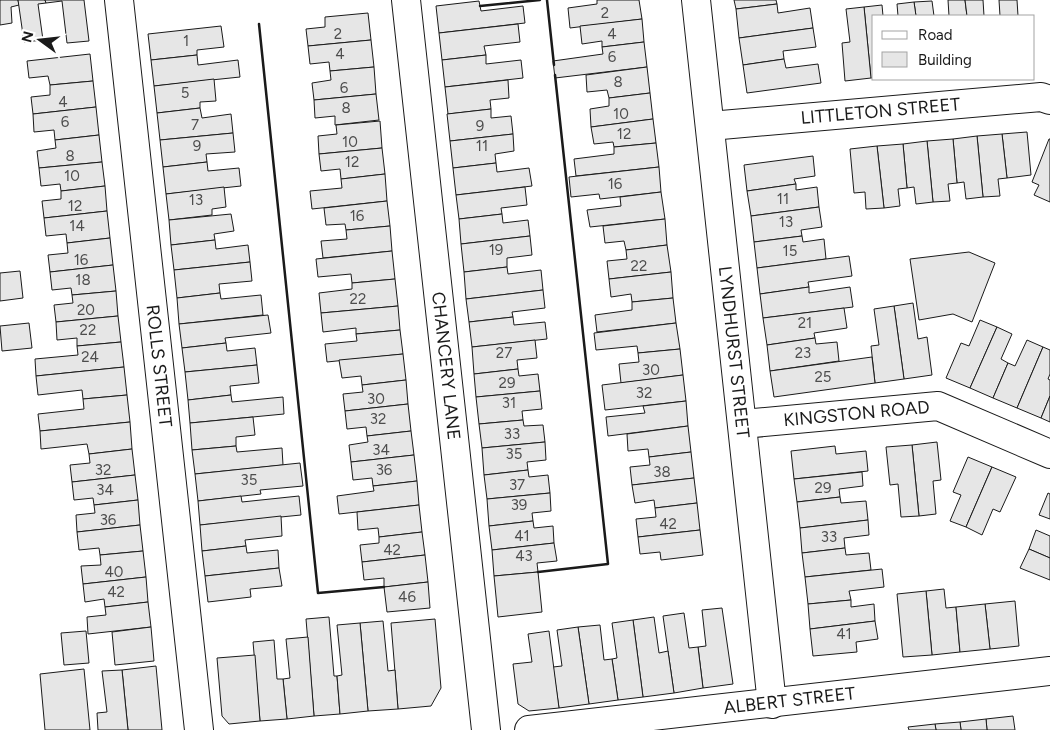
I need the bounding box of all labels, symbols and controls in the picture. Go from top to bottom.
house number: 2 [601,4,609,22]
north arrow [15,15,65,65]
legend [872,15,1035,80]
house number: 2 [334,25,342,43]
house number: 4 [607,25,617,43]
text: Road [918,26,953,44]
text: N [18,29,38,44]
house number: 1 [183,32,189,50]
house number: 4 [335,45,345,63]
house number: 6 [608,48,617,66]
text: Building [918,51,972,69]
house number: 8 [613,73,623,91]
house number: 6 [340,79,349,97]
house number: 5 [181,84,189,102]
house number: 4 [58,93,68,111]
street label: LITTLETON STREET [800,93,961,129]
house number: 8 [341,99,351,117]
house number: 10 [613,105,629,123]
house number: 6 [61,113,70,131]
house number: 7 [191,116,199,134]
house number: 9 [476,117,484,135]
house number: 12 [617,125,631,143]
house number: 10 [342,133,358,151]
house number: 9 [193,137,201,155]
house number: 11 [476,137,488,155]
house number: 8 [65,147,75,165]
house number: 12 [345,153,359,171]
house number: 10 [64,167,80,185]
house number: 16 [608,175,623,193]
house number: 11 [777,190,789,208]
house number: 13 [189,191,203,209]
house number: 12 [68,197,82,215]
house number: 16 [350,207,365,225]
house number: 13 [779,213,793,231]
house number: 14 [69,217,85,235]
house number: 19 [489,241,503,259]
house number: 15 [783,242,797,260]
house number: 16 [74,251,89,269]
house number: 22 [631,257,647,275]
street label: LYNDHURST STREET [714,265,754,439]
house number: 18 [75,271,91,289]
house number: 22 [350,290,366,308]
street label: CHANCERY LANE [427,291,465,441]
house number: 20 [77,301,95,319]
street label: ROLLS STREET [141,303,177,428]
house number: 21 [798,314,812,332]
house number: 22 [80,321,96,339]
house number: 27 [496,344,512,362]
house number: 23 [795,344,811,362]
house number: 24 [81,348,99,366]
house number: 30 [642,361,660,379]
house number: 25 [814,368,832,386]
house number: 29 [499,374,515,392]
house number: 32 [636,384,652,402]
house number: 30 [367,390,385,408]
house number: 31 [502,394,516,412]
street label: KINGSTON ROAD [782,396,931,431]
house number: 32 [370,410,386,428]
house number: 33 [504,425,520,443]
house number: 34 [372,441,390,459]
house number: 35 [506,445,522,463]
house number: 32 [95,461,111,479]
house number: 36 [376,461,393,479]
house number: 38 [653,463,671,481]
house number: 35 [241,471,257,489]
house number: 37 [509,476,525,494]
house number: 29 [815,479,831,497]
house number: 34 [96,481,114,499]
house number: 39 [511,496,527,514]
house number: 36 [100,511,117,529]
house number: 42 [659,515,677,533]
house number: 41 [514,527,530,545]
house number: 33 [821,528,837,546]
house number: 42 [383,541,401,559]
house number: 43 [515,547,533,565]
house number: 40 [105,563,123,581]
house number: 42 [107,583,125,601]
house number: 46 [398,588,416,606]
house number: 41 [836,625,852,643]
street label: ALBERT STREET [722,682,856,719]

